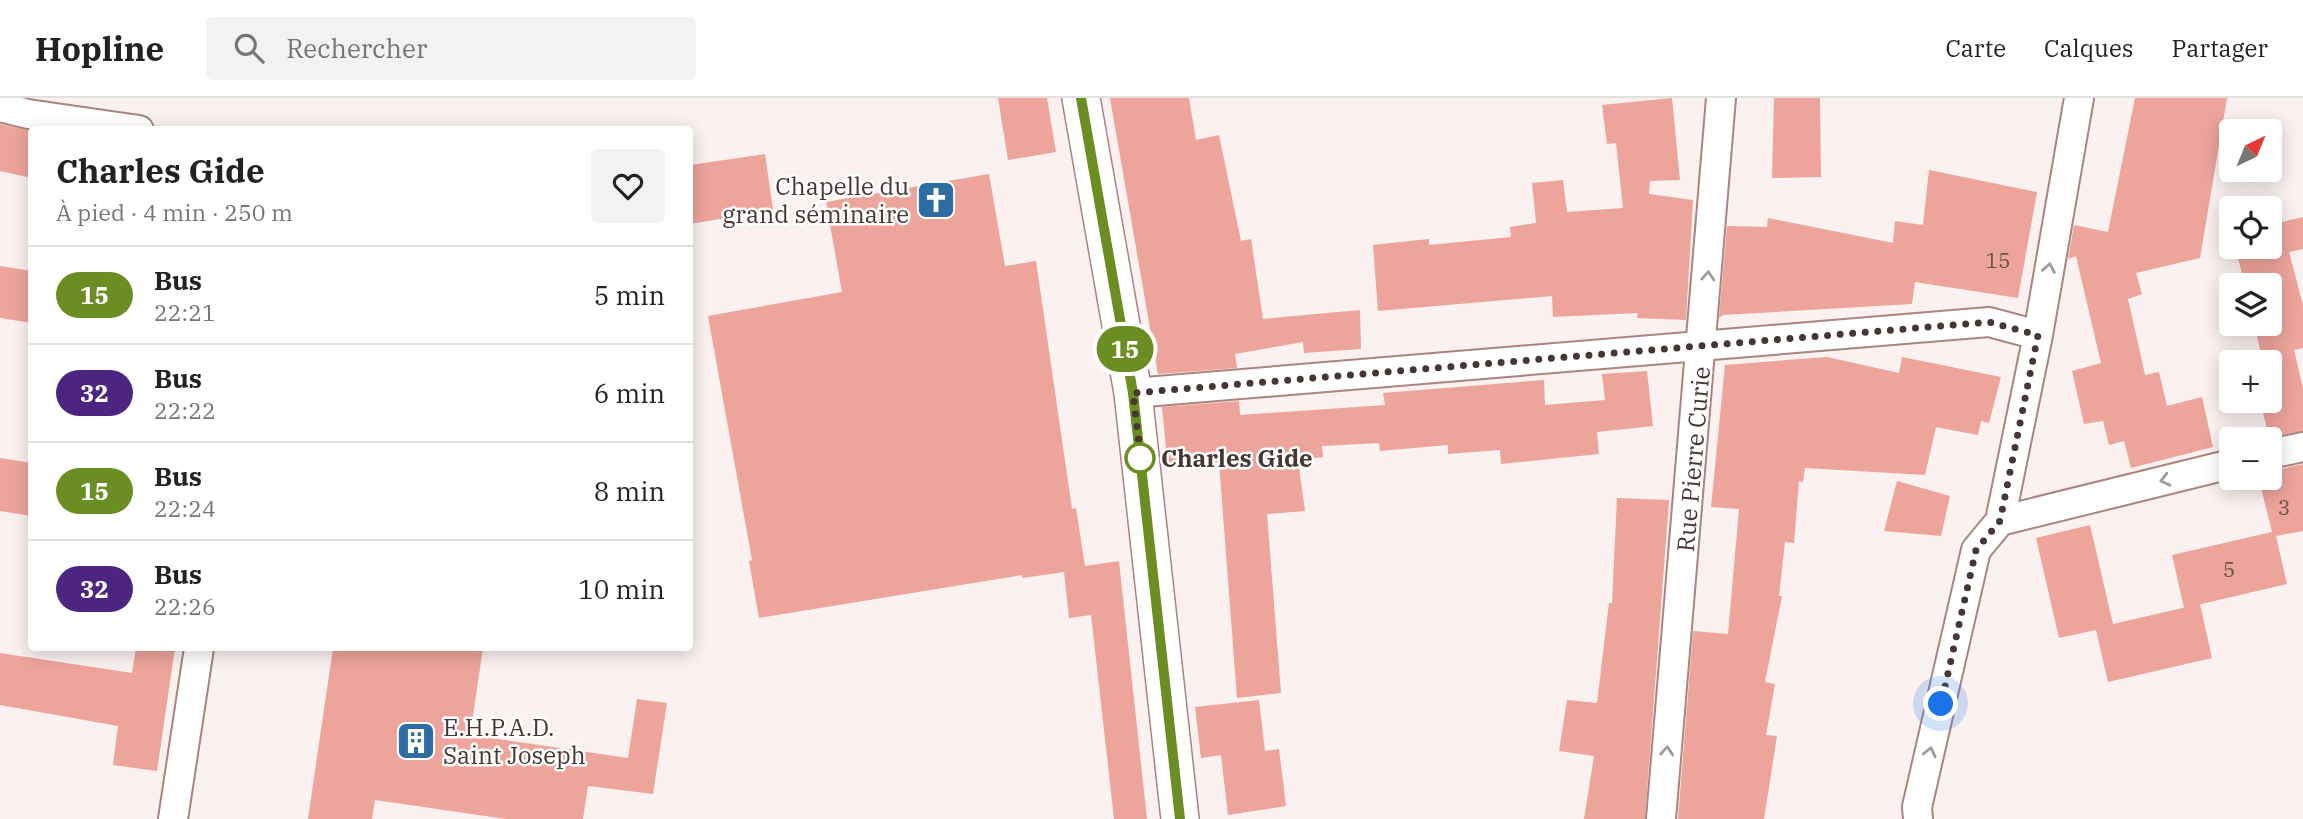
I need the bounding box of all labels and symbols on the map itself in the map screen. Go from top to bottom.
north arrow [2219,119,2282,182]
place label: Chapelle du grand séminaire [722,170,909,230]
church icon: Chapelle du grand séminaire [915,179,957,221]
house number: 15 [1985,246,2011,274]
one-way arrow [2041,262,2056,274]
one-way arrow [1700,270,1715,281]
line badge: 15 [1094,326,1156,372]
street label: Rue Pierre Curie [1669,365,1717,553]
place label: Charles Gide [1161,442,1313,474]
marker: Charles Gide [1125,443,1155,473]
one-way arrow [2159,472,2171,486]
house number: 3 [2278,493,2290,521]
house number: 5 [2223,555,2235,583]
your location [1923,686,1958,721]
place label: E.H.P.A.D. Saint Joseph [443,711,586,771]
building icon: E.H.P.A.D. Saint Joseph [395,720,437,762]
one-way arrow [1659,745,1674,756]
one-way arrow [1922,746,1936,758]

